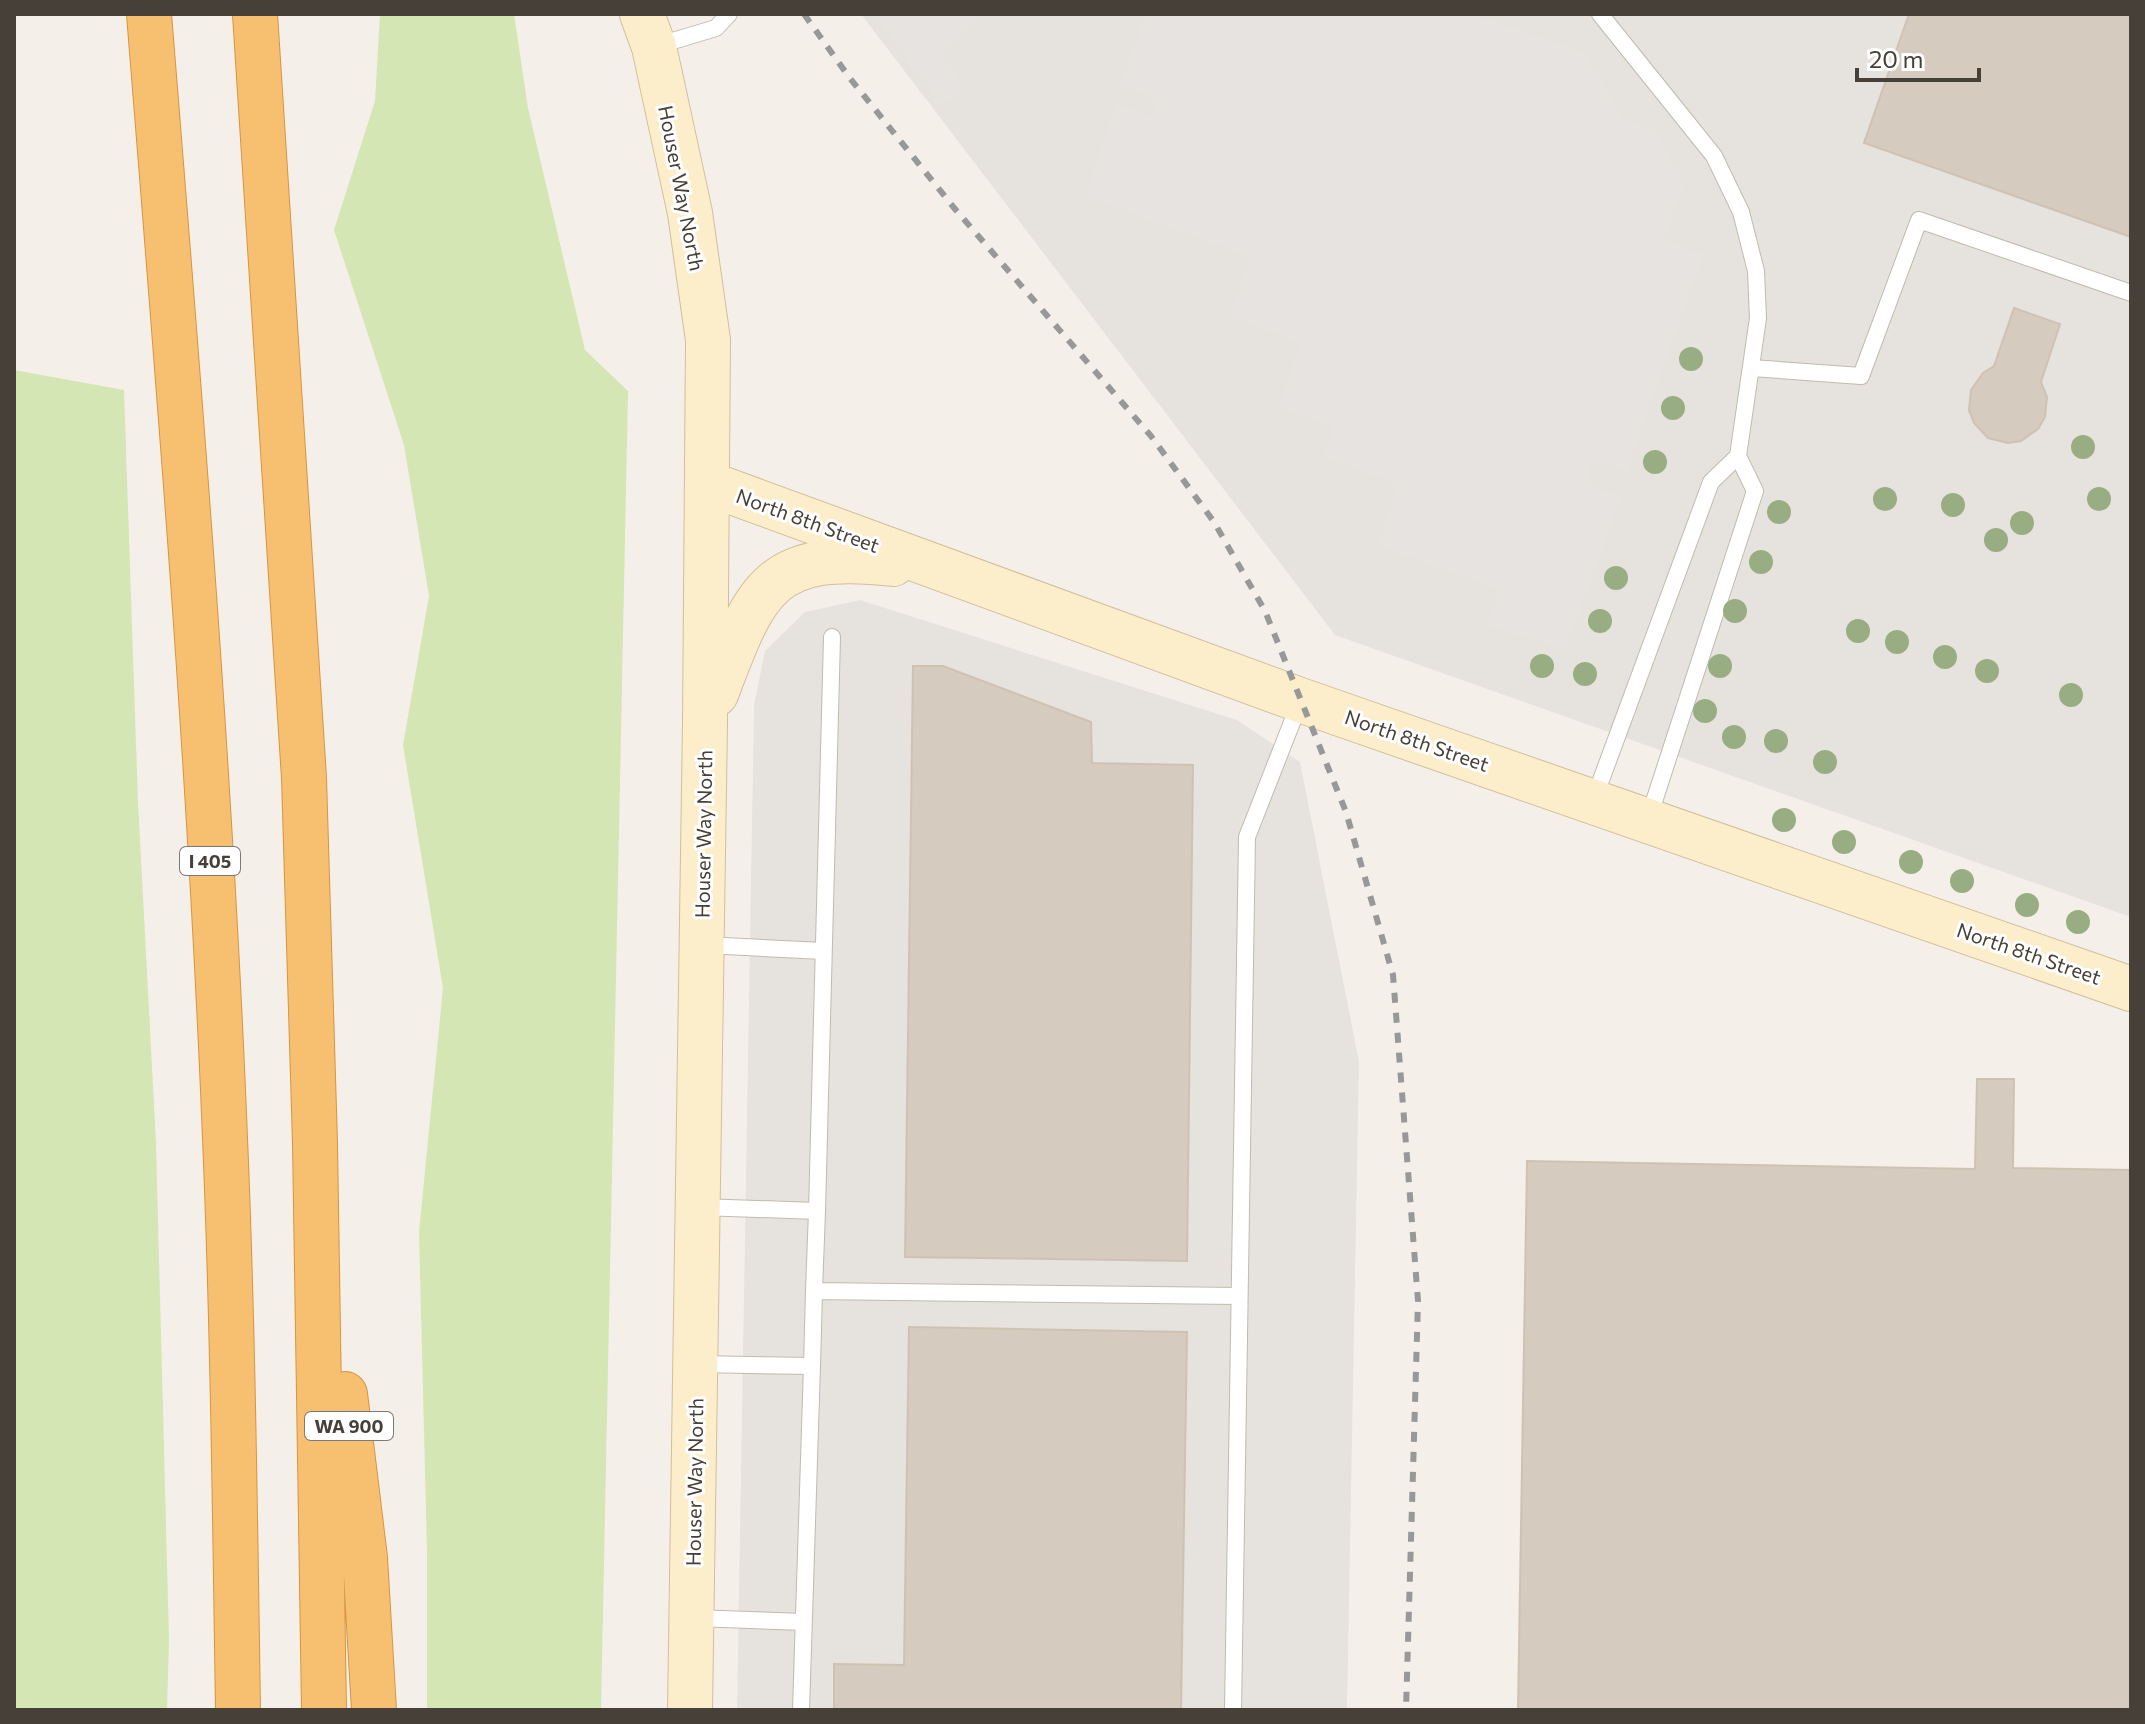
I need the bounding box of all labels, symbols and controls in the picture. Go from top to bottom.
scale bar [1857,32,1979,82]
text: 20 m [1869,44,1923,73]
street label: Houser Way North [654,103,710,273]
street label: North 8th Street [733,483,883,557]
street label: North 8th Street [1342,704,1492,776]
street label: Houser Way North [690,750,716,918]
road number: I 405 [180,847,240,875]
street label: North 8th Street [1954,917,2104,989]
street label: Houser Way North [681,1398,707,1566]
road number: WA 900 [305,1412,393,1440]

